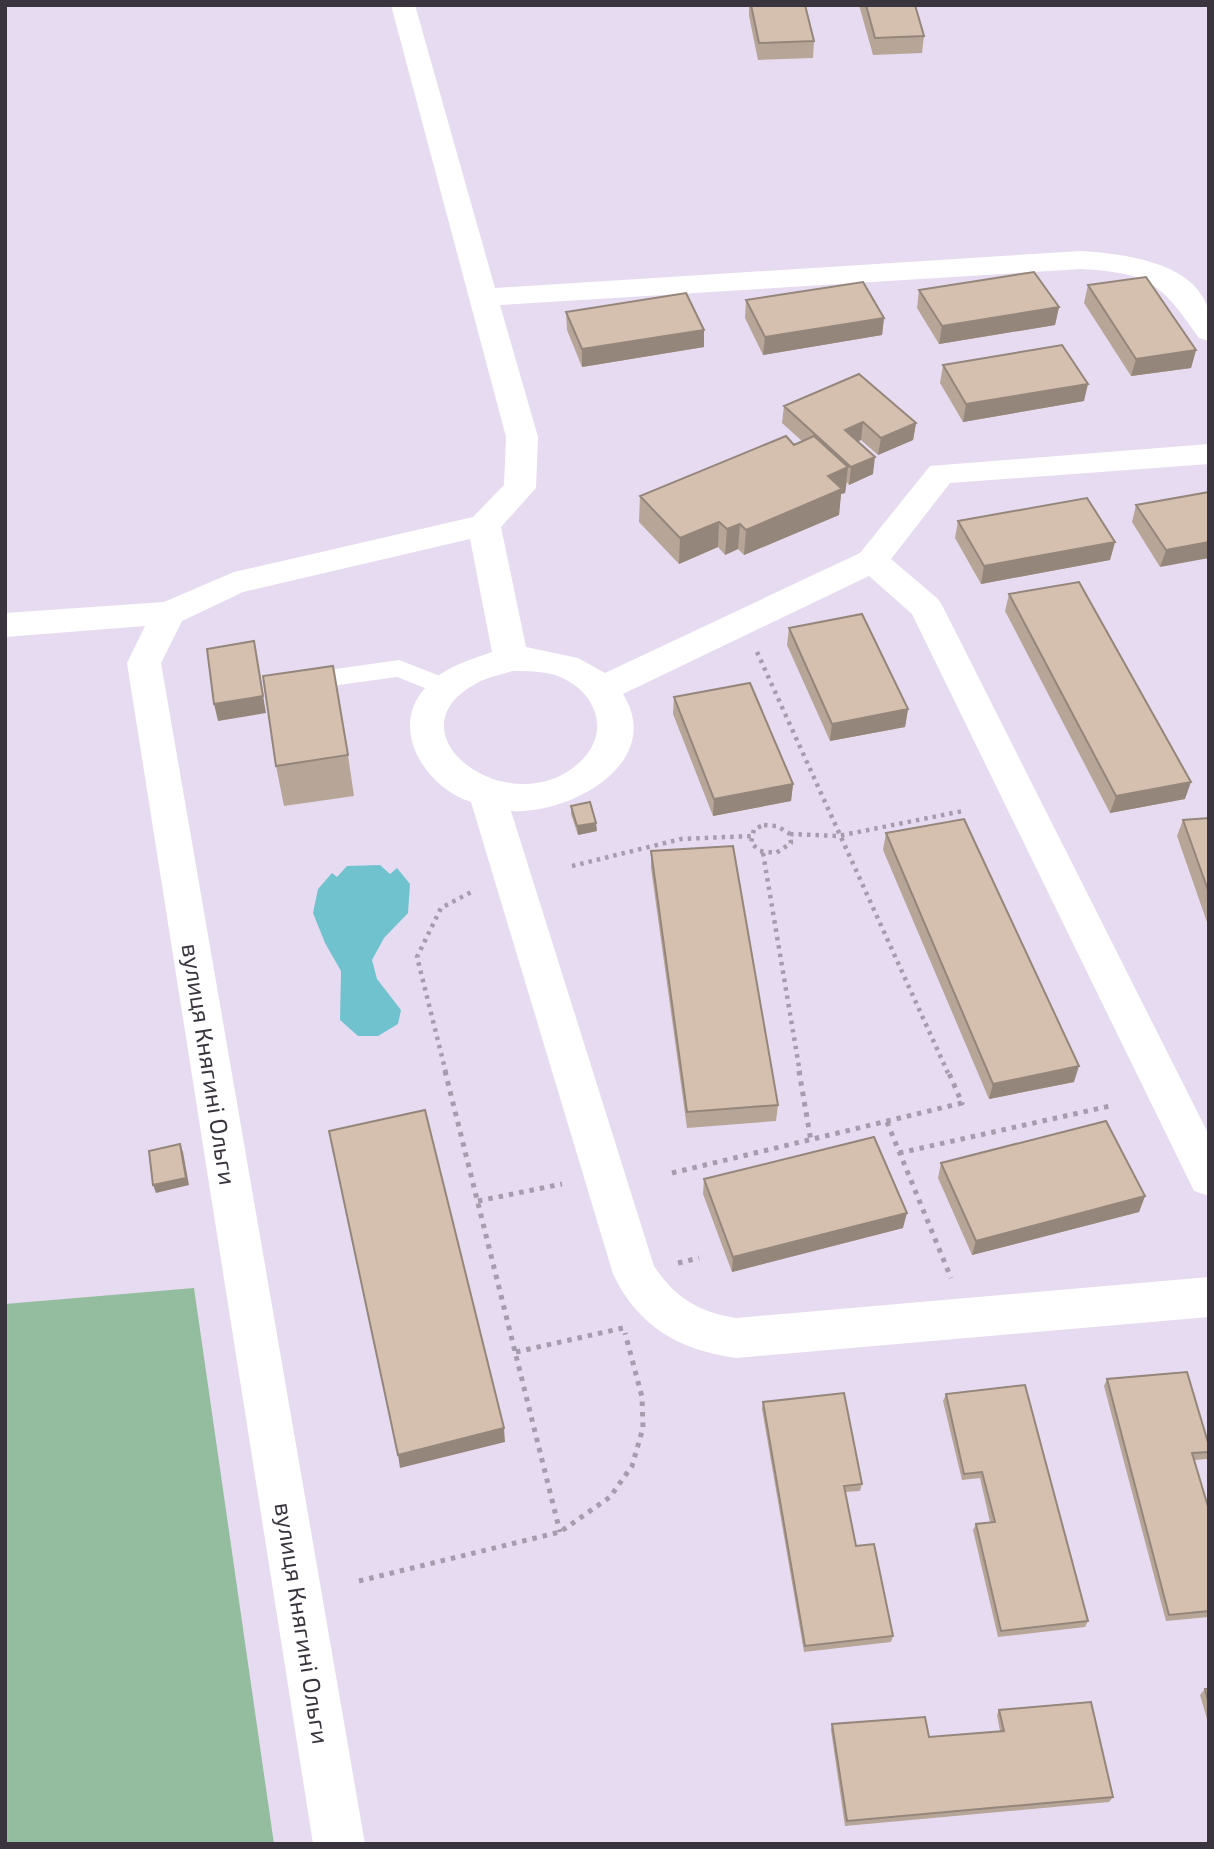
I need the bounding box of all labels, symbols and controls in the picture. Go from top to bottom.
street label: вулиця Княгині Ольги [176,941,243,1187]
street label: вулиця Княгині Ольги [269,1500,336,1746]

